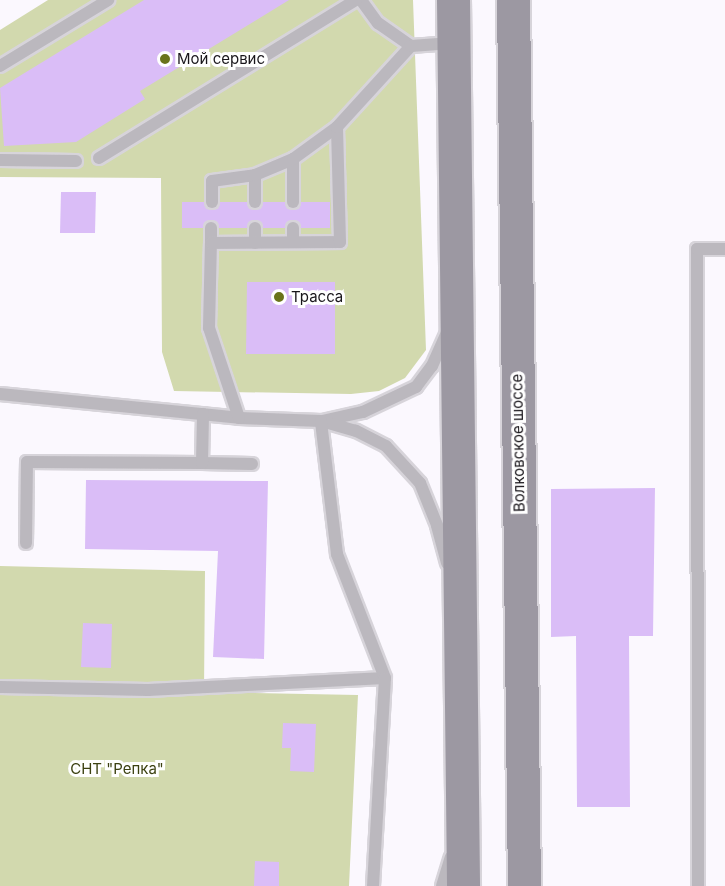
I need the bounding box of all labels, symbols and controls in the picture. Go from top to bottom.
place label: Мой сервис [177,50,265,68]
marker: Мой сервис [158,52,172,66]
place label: Трасса [291,288,343,306]
marker: Трасса [272,290,286,304]
street label: Волковское шоссе [508,374,528,512]
park label: СНТ "Репка" [70,760,164,778]

